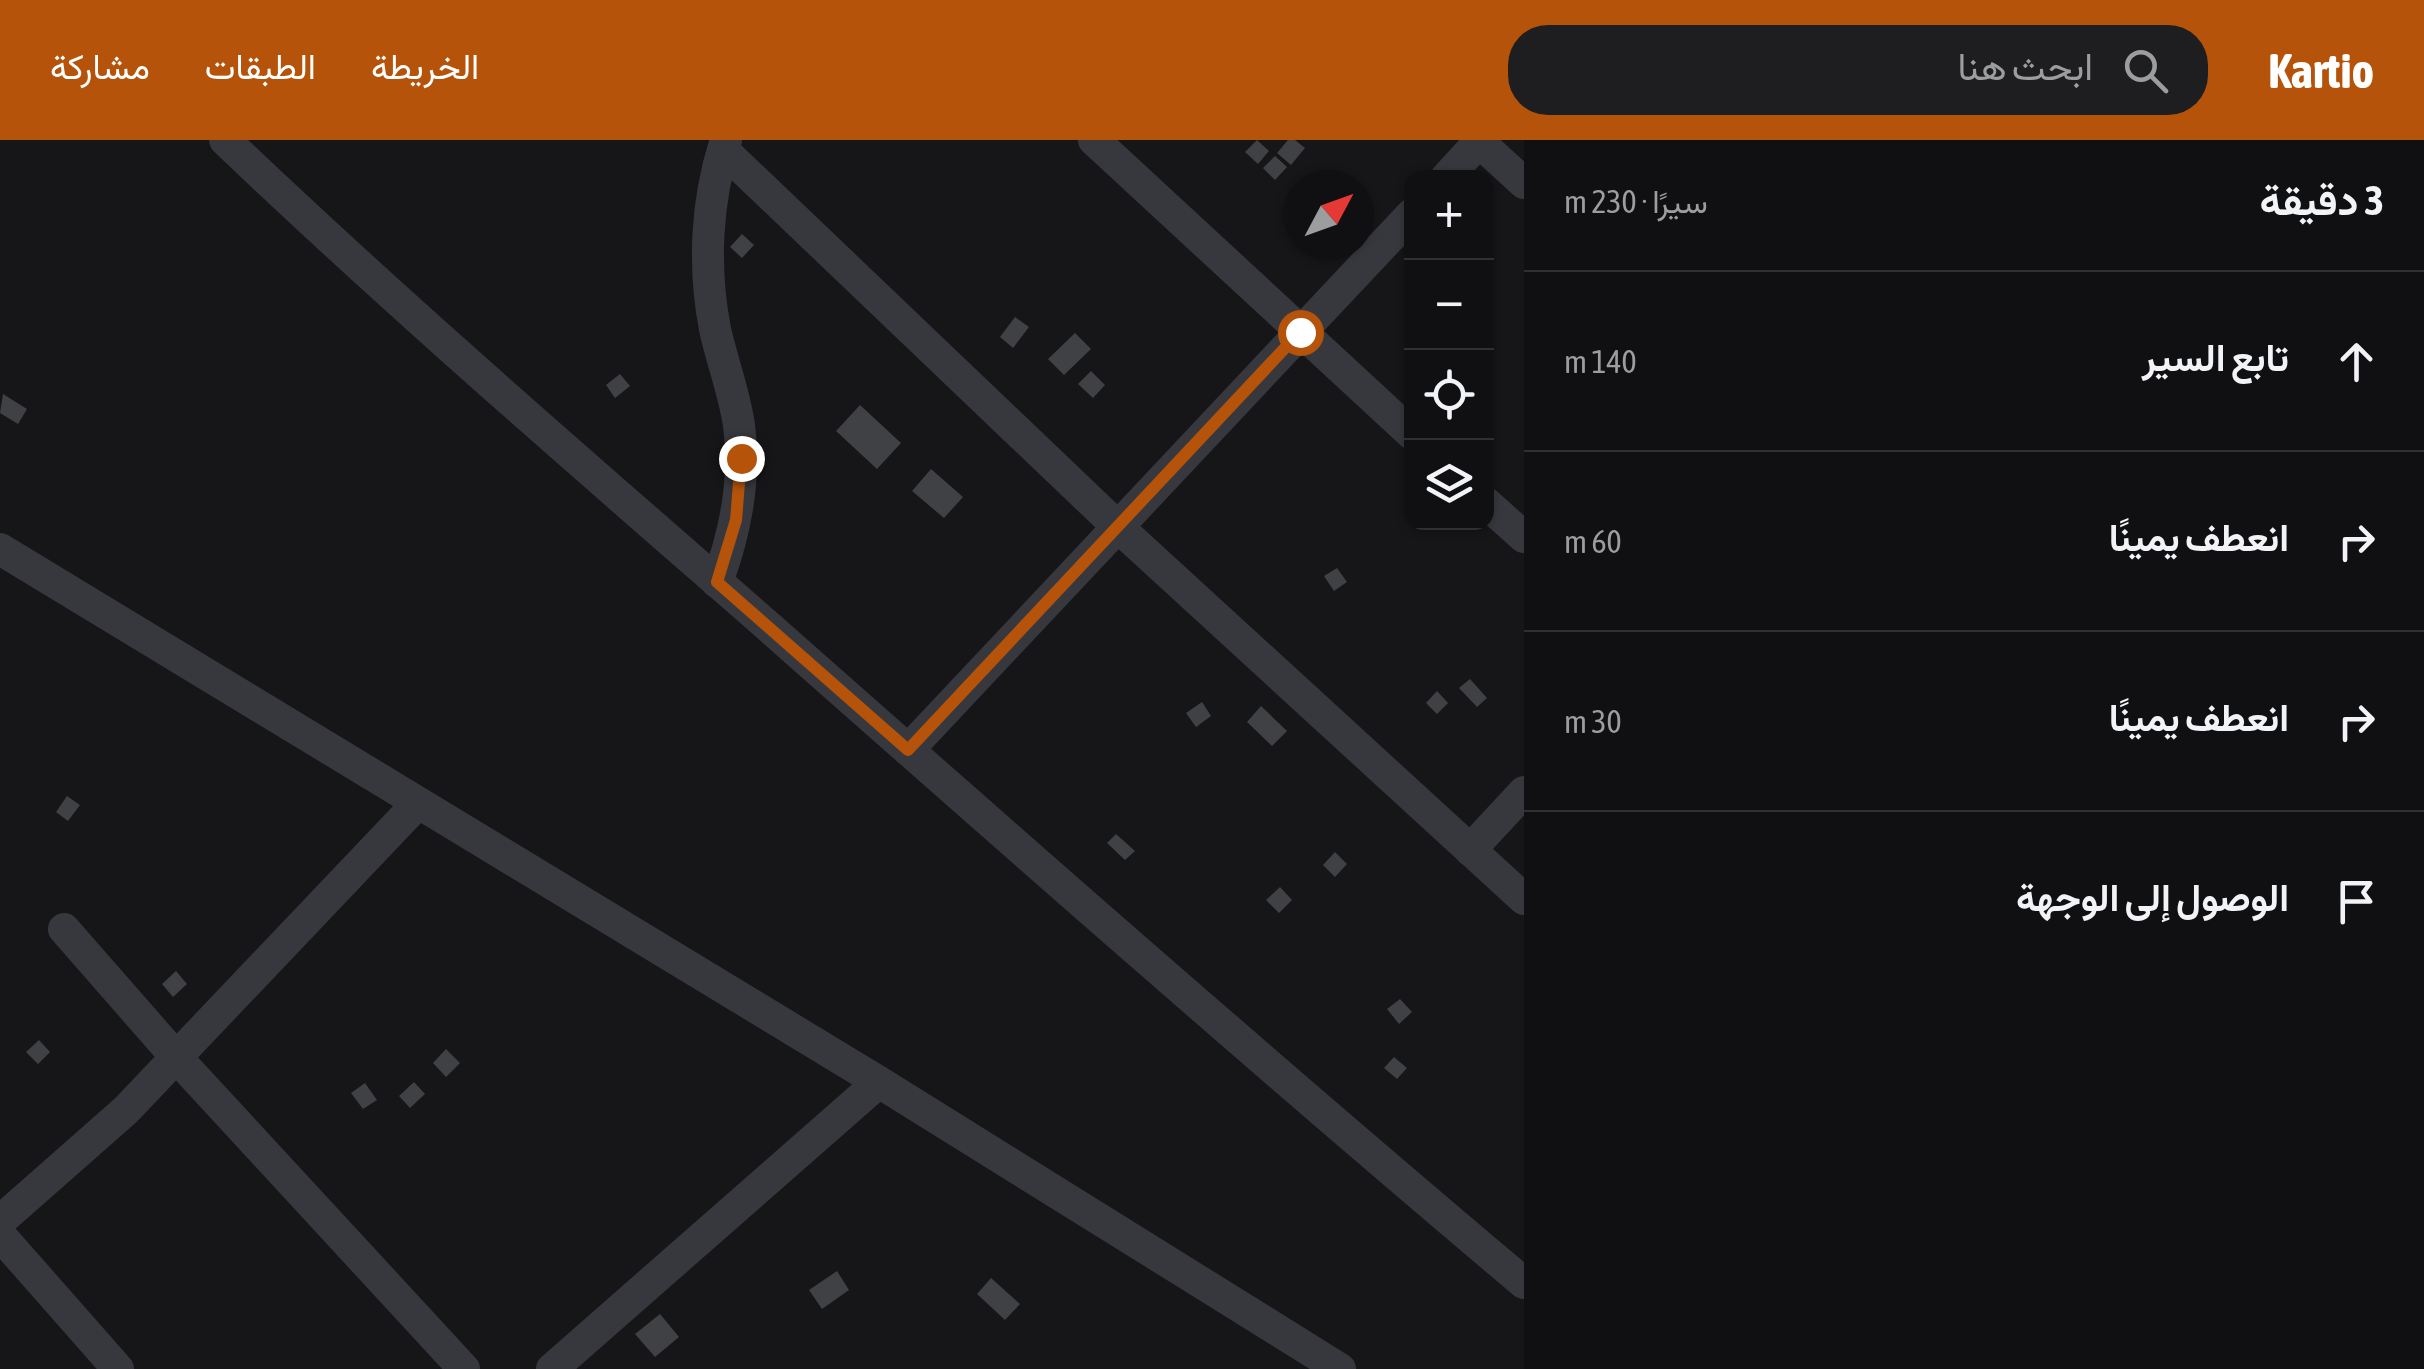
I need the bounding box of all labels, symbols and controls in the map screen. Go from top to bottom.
search box [1508,25,2208,115]
icon: search [2118,43,2173,98]
text: Kartio [2268,43,2374,98]
text: ابحث هنا [1957,45,2093,88]
text: مشاركة [50,46,150,86]
text: الطبقات [205,46,316,86]
text: الخريطة [371,46,479,86]
north arrow [1284,170,1374,260]
map controls [1404,170,1494,530]
button: + [1404,170,1494,260]
text: 3 دقيقة [2259,176,2384,224]
text: سيرًا · 230 m [1564,183,1708,220]
button: − [1404,260,1494,350]
route start [1278,310,1324,356]
icon: ahead [2329,334,2384,389]
text: تابع السير [2142,336,2289,379]
text: 140 m [1564,343,1637,380]
button: locate [1404,350,1494,440]
route end [719,436,765,482]
button: layers [1404,440,1494,530]
icon: right [2329,514,2384,569]
text: انعطف يمينًا [2109,516,2289,559]
text: 60 m [1564,523,1622,560]
icon: right [2329,694,2384,749]
text: انعطف يمينًا [2109,696,2289,739]
text: 30 m [1564,703,1622,740]
icon: arrive [2329,874,2384,929]
text: الوصول إلى الوجهة [2016,876,2289,919]

